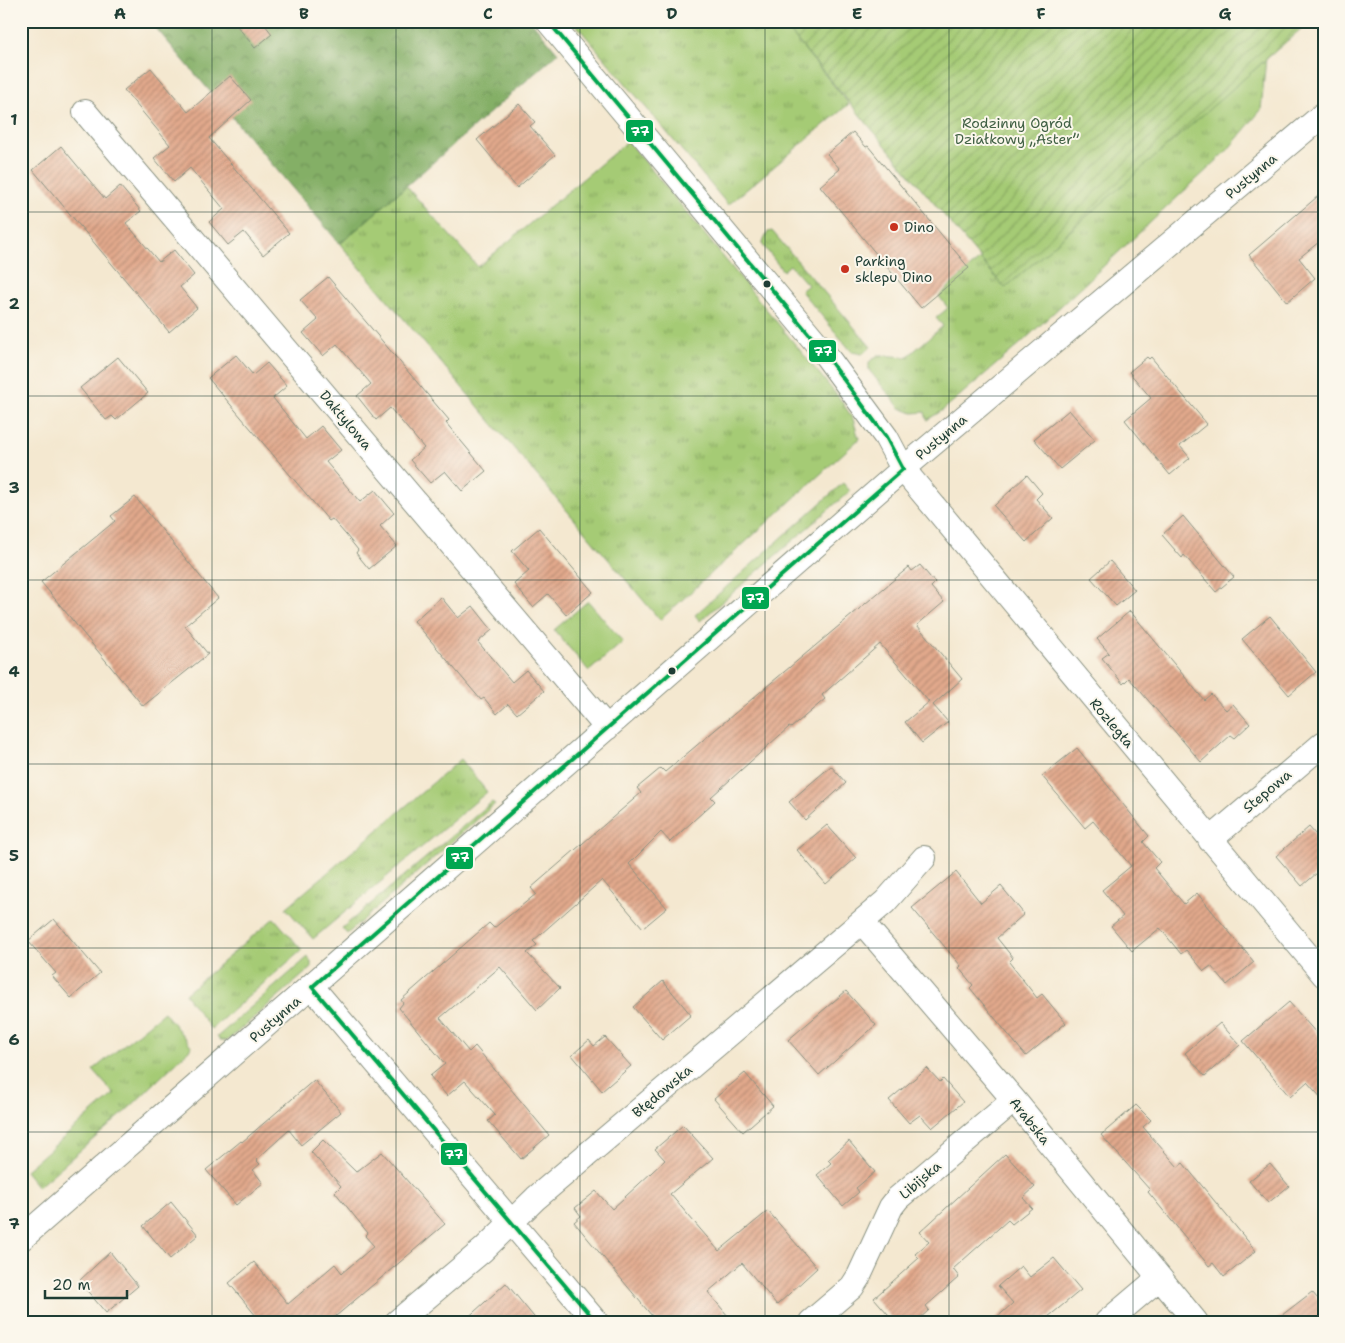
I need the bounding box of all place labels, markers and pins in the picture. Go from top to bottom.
place label: Dino [904,218,934,236]
marker: Dino [888,221,900,233]
place label: Parking sklepu Dino [855,252,932,286]
marker: Parking sklepu Dino [839,263,851,275]
unlabelled marker [762,279,772,289]
unlabelled marker [667,666,677,676]

